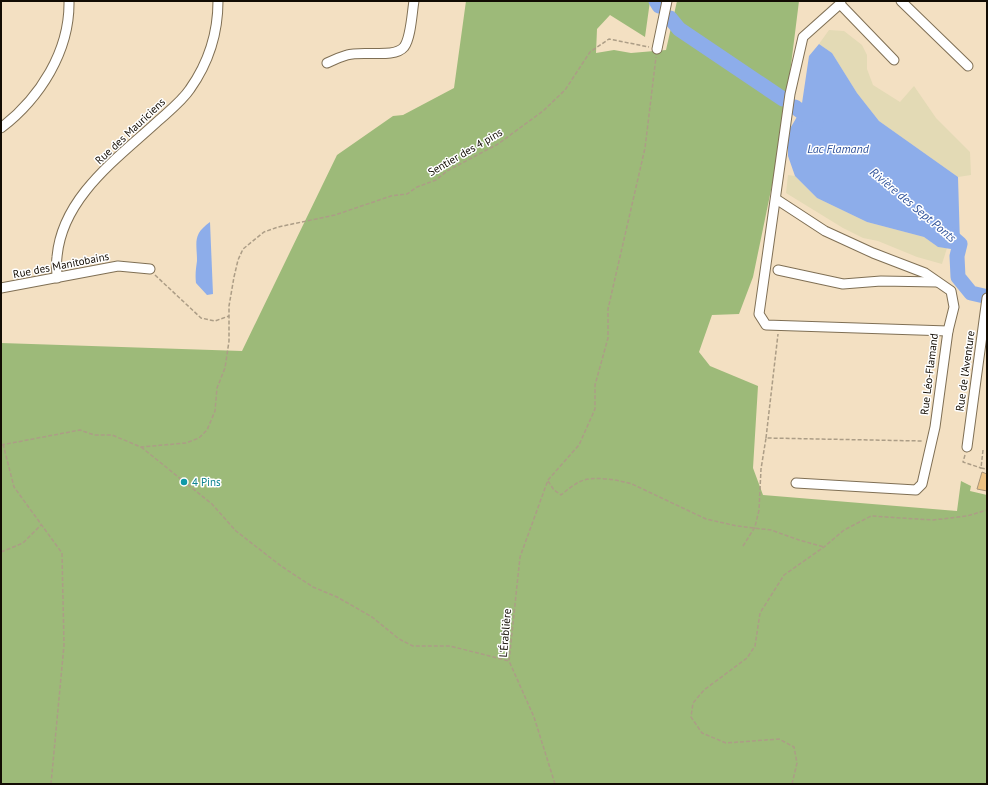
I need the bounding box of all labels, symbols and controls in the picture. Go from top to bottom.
street label: Rue des Mauriciens [92,95,168,167]
street label: Sentier des 4 pins [425,125,505,179]
water label: Lac Flamand [807,141,870,156]
water label: Rivière des Sept Ponts [867,164,960,245]
street label: Rue des Manitobains [12,249,111,281]
street label: Rue de l'Aventure [952,329,978,412]
street label: Rue Léo-Flamand [917,332,941,416]
place label: 4 Pins [192,475,221,489]
marker: 4 Pins [179,477,189,487]
street label: L'Érablière [496,608,514,658]

